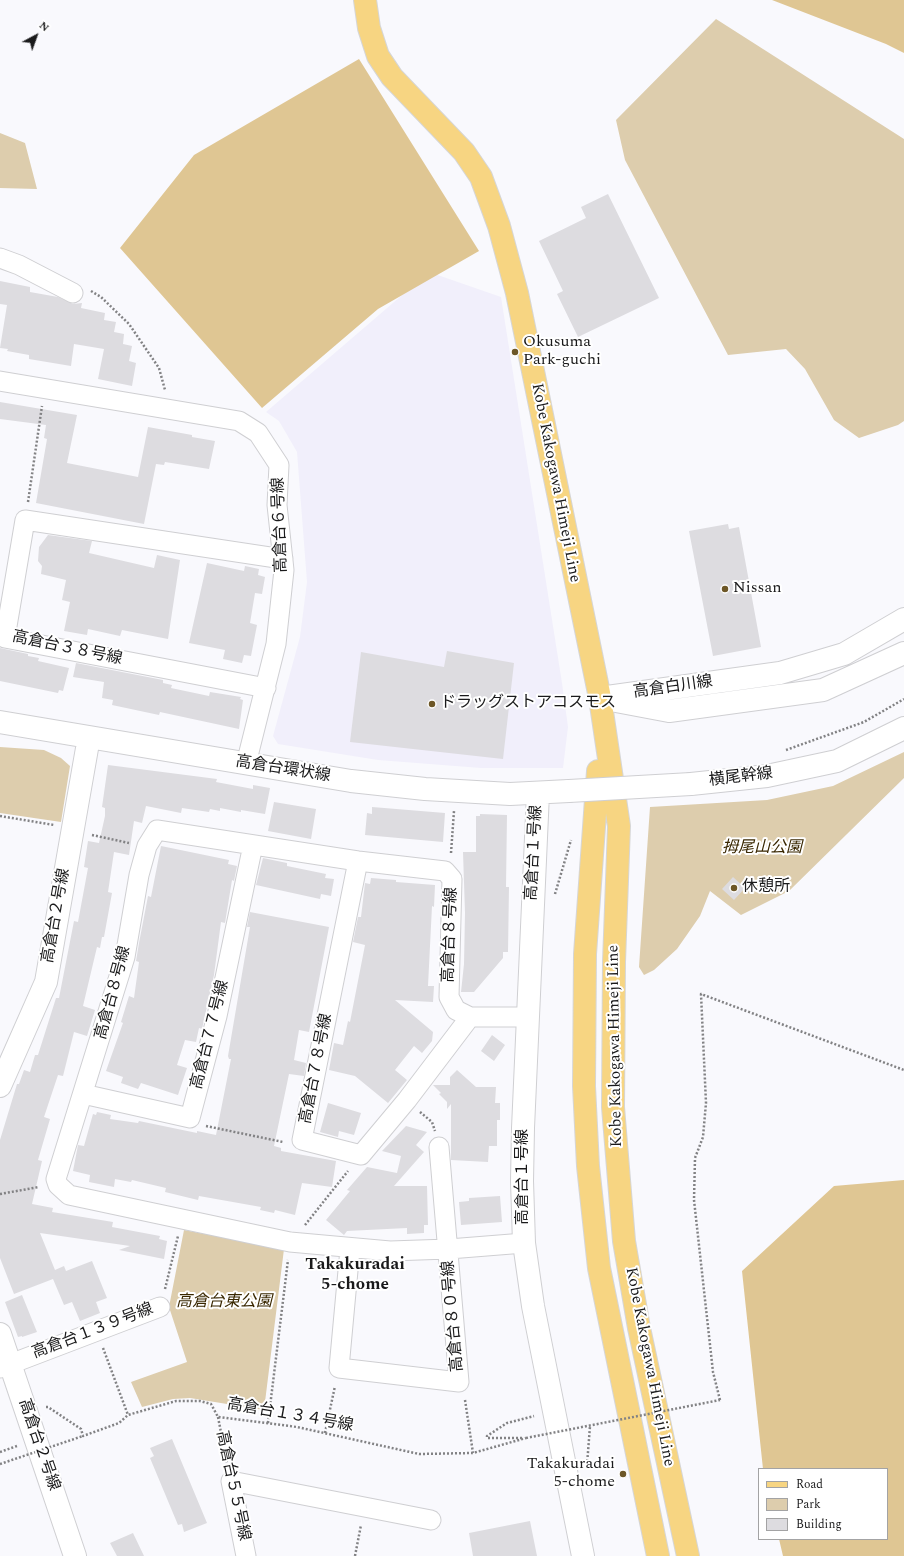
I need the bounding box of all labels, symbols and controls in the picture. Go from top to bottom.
north arrow [16,16,56,56]
text: N [35,17,53,36]
place label: Okusuma Park-guchi [523,333,601,371]
marker: Okusuma Park-guchi [510,347,520,357]
street label: Kobe Kakogawa Himeji Line [526,382,584,584]
street label: 高倉台６号線 [270,477,292,573]
place label: Nissan [733,579,782,599]
marker: Nissan [720,584,730,594]
street label: 高倉台３８号線 [10,628,124,670]
street label: 高倉白川線 [632,673,714,703]
place label: ドラッグストアコスモス [440,694,616,714]
marker: ドラッグストアコスモス [427,699,437,709]
street label: 高倉台環状線 [234,753,332,787]
street label: 横尾幹線 [708,765,774,791]
street label: 高倉台１号線 [523,805,547,901]
park label: 拇尾山公園 [722,839,802,859]
street label: 高倉台２号線 [39,867,75,965]
place label: 休憩所 [742,878,790,898]
marker: 休憩所 [729,883,739,893]
street label: 高倉台８号線 [440,887,462,983]
street label: 高倉台８号線 [92,944,136,1042]
street label: Kobe Kakogawa Himeji Line [605,945,627,1147]
street label: 高倉台７７号線 [188,978,234,1092]
street label: 高倉台７８号線 [297,1012,337,1126]
street label: 高倉台１号線 [514,1129,534,1225]
district label: Takakuradai 5-chome [305,1256,405,1296]
street label: 高倉台８０号線 [440,1259,468,1373]
street label: Kobe Kakogawa Himeji Line [620,1266,678,1468]
park label: 高倉台東公園 [176,1293,272,1313]
street label: 高倉台１３９号線 [30,1300,156,1364]
street label: 高倉台１３４号線 [225,1395,355,1437]
street label: 高倉台２号線 [13,1396,63,1494]
street label: 高倉台５５号線 [211,1429,253,1543]
place label: Takakuradai 5-chome [527,1455,615,1493]
legend [758,1468,888,1540]
marker: Takakuradai 5-chome [618,1469,628,1479]
text: Road [796,1475,823,1494]
text: Park [796,1495,821,1514]
text: Building [796,1515,842,1534]

